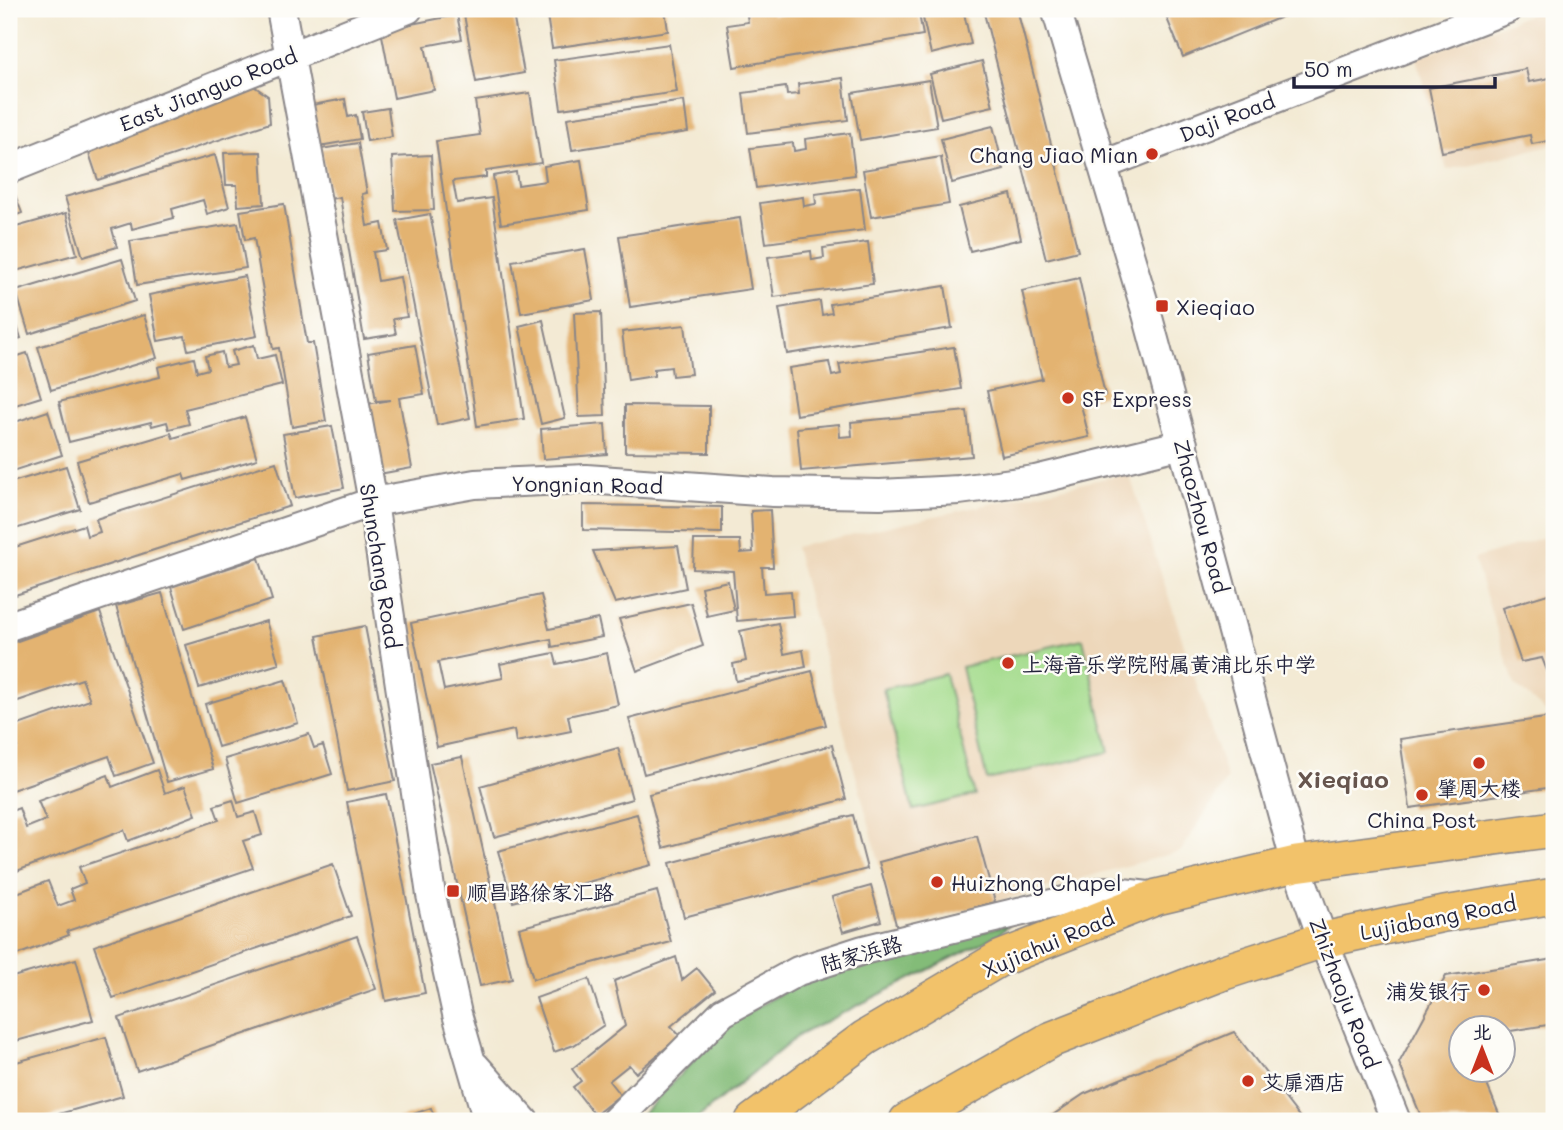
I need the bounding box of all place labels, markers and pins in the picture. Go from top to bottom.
place label: Chang Jiao Mian [969,141,1138,168]
marker: Chang Jiao Mian [1144,146,1160,162]
place label: Xieqiao [1176,293,1255,320]
marker: Xieqiao [1154,298,1170,314]
place label: SF Express [1082,385,1192,412]
marker: SF Express [1060,390,1076,406]
place label: 上海音乐学院附属黄浦比乐中学 [1022,650,1316,677]
marker: 上海音乐学院附属黄浦比乐中学 [1000,655,1016,671]
marker: 肇周大楼 [1471,755,1487,771]
place label: 肇周大楼 [1437,774,1521,801]
marker: China Post [1414,787,1430,803]
place label: China Post [1367,806,1477,833]
place label: Huizhong Chapel [951,869,1122,896]
marker: Huizhong Chapel [929,874,945,890]
place label: 顺昌路徐家汇路 [467,878,614,905]
marker: 顺昌路徐家汇路 [445,883,461,899]
place label: 浦发银行 [1386,977,1470,1004]
marker: 浦发银行 [1476,982,1492,998]
place label: 艾扉酒店 [1262,1068,1346,1095]
marker: 艾扉酒店 [1240,1073,1256,1089]

